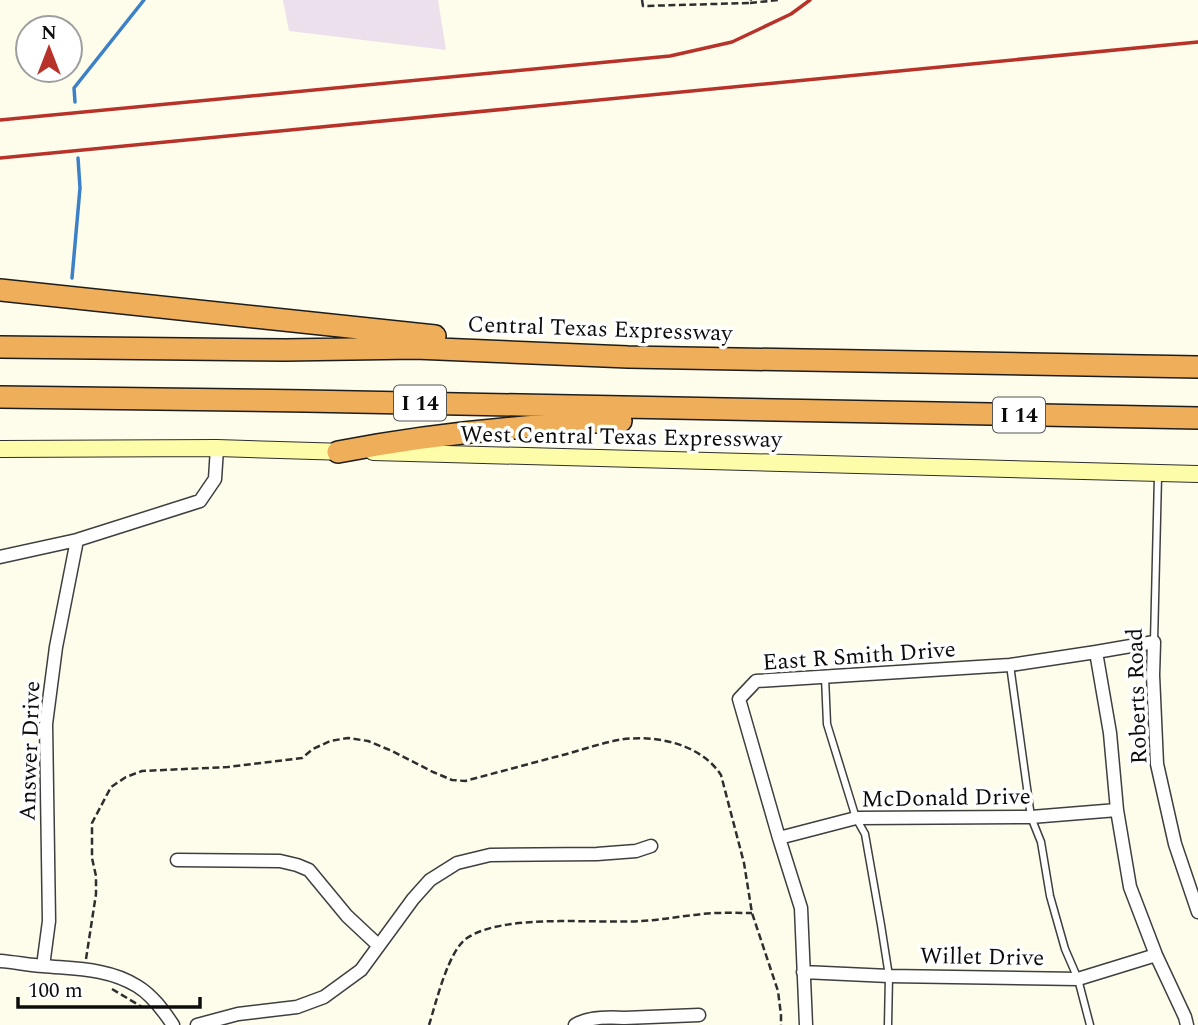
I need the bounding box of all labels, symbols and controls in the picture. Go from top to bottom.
north arrow [14,14,84,84]
text: N [41,19,57,48]
street label: Central Texas Expressway [467,307,734,352]
road number: I 14 [394,386,446,420]
road number: I 14 [993,398,1045,432]
street label: West Central Texas Expressway [460,417,783,458]
street label: Roberts Road [1118,627,1157,765]
street label: East R Smith Drive [761,632,957,681]
street label: Answer Drive [11,680,50,822]
street label: McDonald Drive [861,780,1031,817]
street label: Willet Drive [919,939,1044,976]
scale bar [18,965,200,1009]
text: 100 m [28,975,83,1007]

